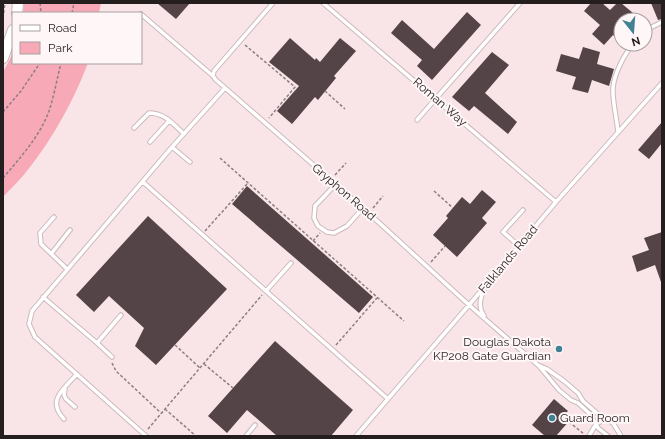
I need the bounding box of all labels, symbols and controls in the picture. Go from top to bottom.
legend [12,12,142,64]
north arrow [613,12,653,52]
text: Road [48,21,77,35]
text: N [630,34,642,49]
text: Park [48,41,73,55]
street label: Roman Way [410,75,470,130]
street label: Gryphon Road [309,161,379,223]
street label: Falklands Road [476,222,540,296]
place label: Douglas Dakota KP208 Gate Guardian [433,335,551,363]
marker: Douglas Dakota KP208 Gate Guardian [554,344,564,354]
place label: Guard Room [560,411,630,425]
marker: Guard Room [547,413,557,423]

